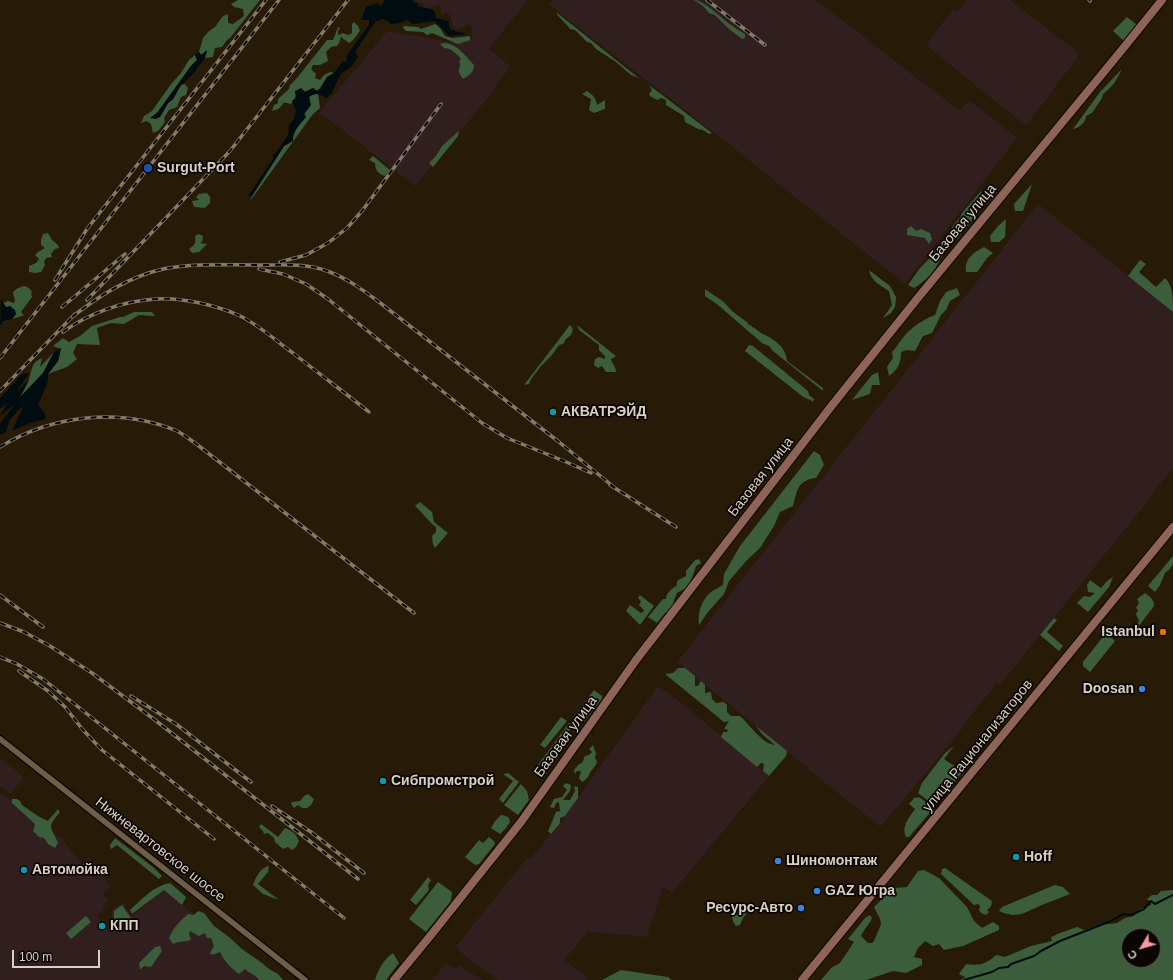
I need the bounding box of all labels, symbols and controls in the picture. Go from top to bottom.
place label: Surgut-Port [157,160,235,176]
marker: Surgut-Port [142,162,154,174]
street label: Базовая улица [926,181,1000,265]
place label: АКВАТРЭЙД [561,404,646,420]
marker: АКВАТРЭЙД [548,407,558,417]
street label: Базовая улица [725,434,797,520]
place label: Istanbul [1101,624,1155,640]
marker: Istanbul [1158,627,1168,637]
street label: улица Рационализаторов [920,677,1036,815]
place label: Doosan [1083,681,1134,697]
marker: Doosan [1137,684,1147,694]
street label: Базовая улица [531,693,601,781]
place label: Сибпромстрой [391,773,494,789]
marker: Сибпромстрой [378,776,388,786]
street label: Нижневартовское шоссе [92,794,228,906]
place label: Hoff [1024,849,1052,865]
marker: Hoff [1011,852,1021,862]
place label: Шиномонтаж [786,853,877,869]
marker: Шиномонтаж [773,856,783,866]
place label: Автомойка [32,862,108,878]
marker: Автомойка [19,865,29,875]
place label: GAZ Югра [825,883,895,899]
marker: GAZ Югра [812,886,822,896]
place label: Ресурс-Авто [706,900,793,916]
marker: Ресурс-Авто [796,903,806,913]
place label: КПП [110,918,139,934]
marker: КПП [97,921,107,931]
north arrow [1121,928,1161,968]
scale bar [14,942,102,968]
text: С [1125,948,1140,962]
text: 100 m [19,950,52,964]

